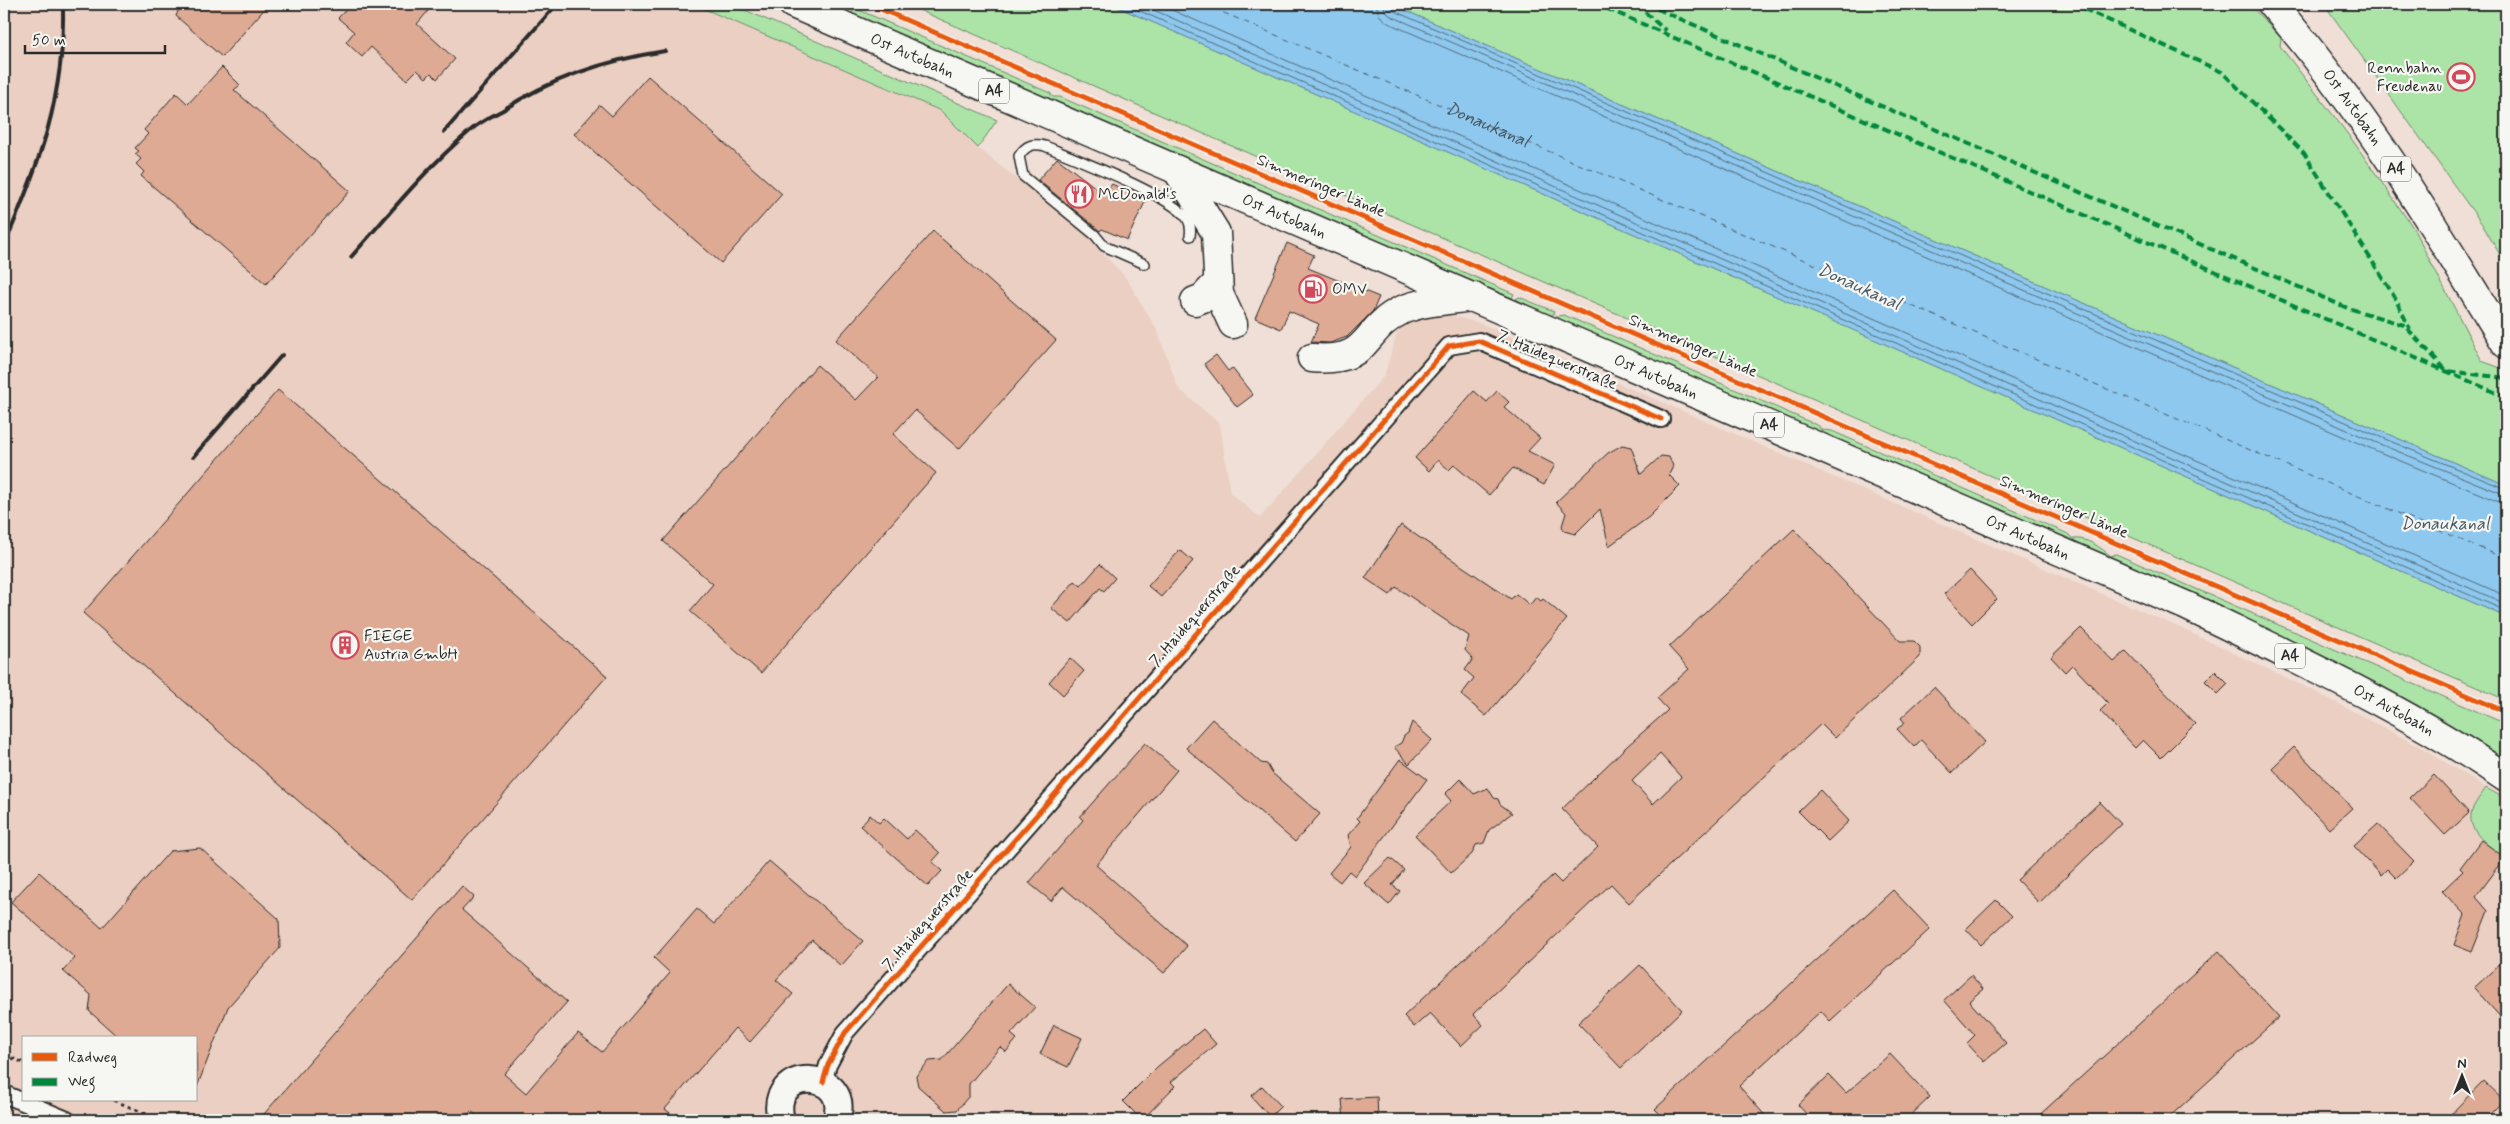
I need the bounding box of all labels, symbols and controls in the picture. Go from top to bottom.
scale bar [25,22,165,54]
street label: Ost Autobahn [867,28,958,83]
text: 50 m [32,31,66,51]
place label: Rennbahn Freudenau [2367,58,2442,97]
sports icon: Rennbahn Freudenau [2446,62,2476,92]
street label: Ost Autobahn [2318,65,2387,150]
road number: A4 [979,78,1009,104]
water label: Donaukanal [1442,97,1534,154]
street label: Simmeringer Lände [1253,149,1389,224]
road number: A4 [2381,156,2411,182]
restaurant icon: McDonald's [1064,179,1094,209]
place label: McDonald's [1098,184,1177,205]
street label: Ost Autobahn [1239,189,1329,244]
water label: Donaukanal [1814,258,1906,317]
fuel station icon: OMV [1298,274,1328,304]
place label: OMV [1332,279,1367,300]
street label: Simmeringer Lände [1625,309,1761,384]
street label: 7. Haidequerstraße [1494,325,1620,395]
street label: Ost Autobahn [1611,349,1701,404]
road number: A4 [1754,412,1784,438]
street label: Simmeringer Lände [1996,470,2132,545]
street label: Ost Autobahn [1982,510,2073,565]
water label: Donaukanal [2401,512,2491,536]
street label: 7. Haidequerstraße [1145,560,1245,671]
place label: FIEGE Austria GmbH [364,626,458,665]
building icon: FIEGE Austria GmbH [330,630,360,660]
road number: A4 [2275,644,2305,668]
street label: Ost Autobahn [2350,679,2438,741]
street label: 7. Haidequerstraße [878,864,978,975]
legend [22,1036,198,1102]
text: Radweg [68,1048,117,1068]
north arrow [2438,1052,2488,1102]
text: N [2457,1055,2467,1073]
text: Weg [68,1072,95,1093]

